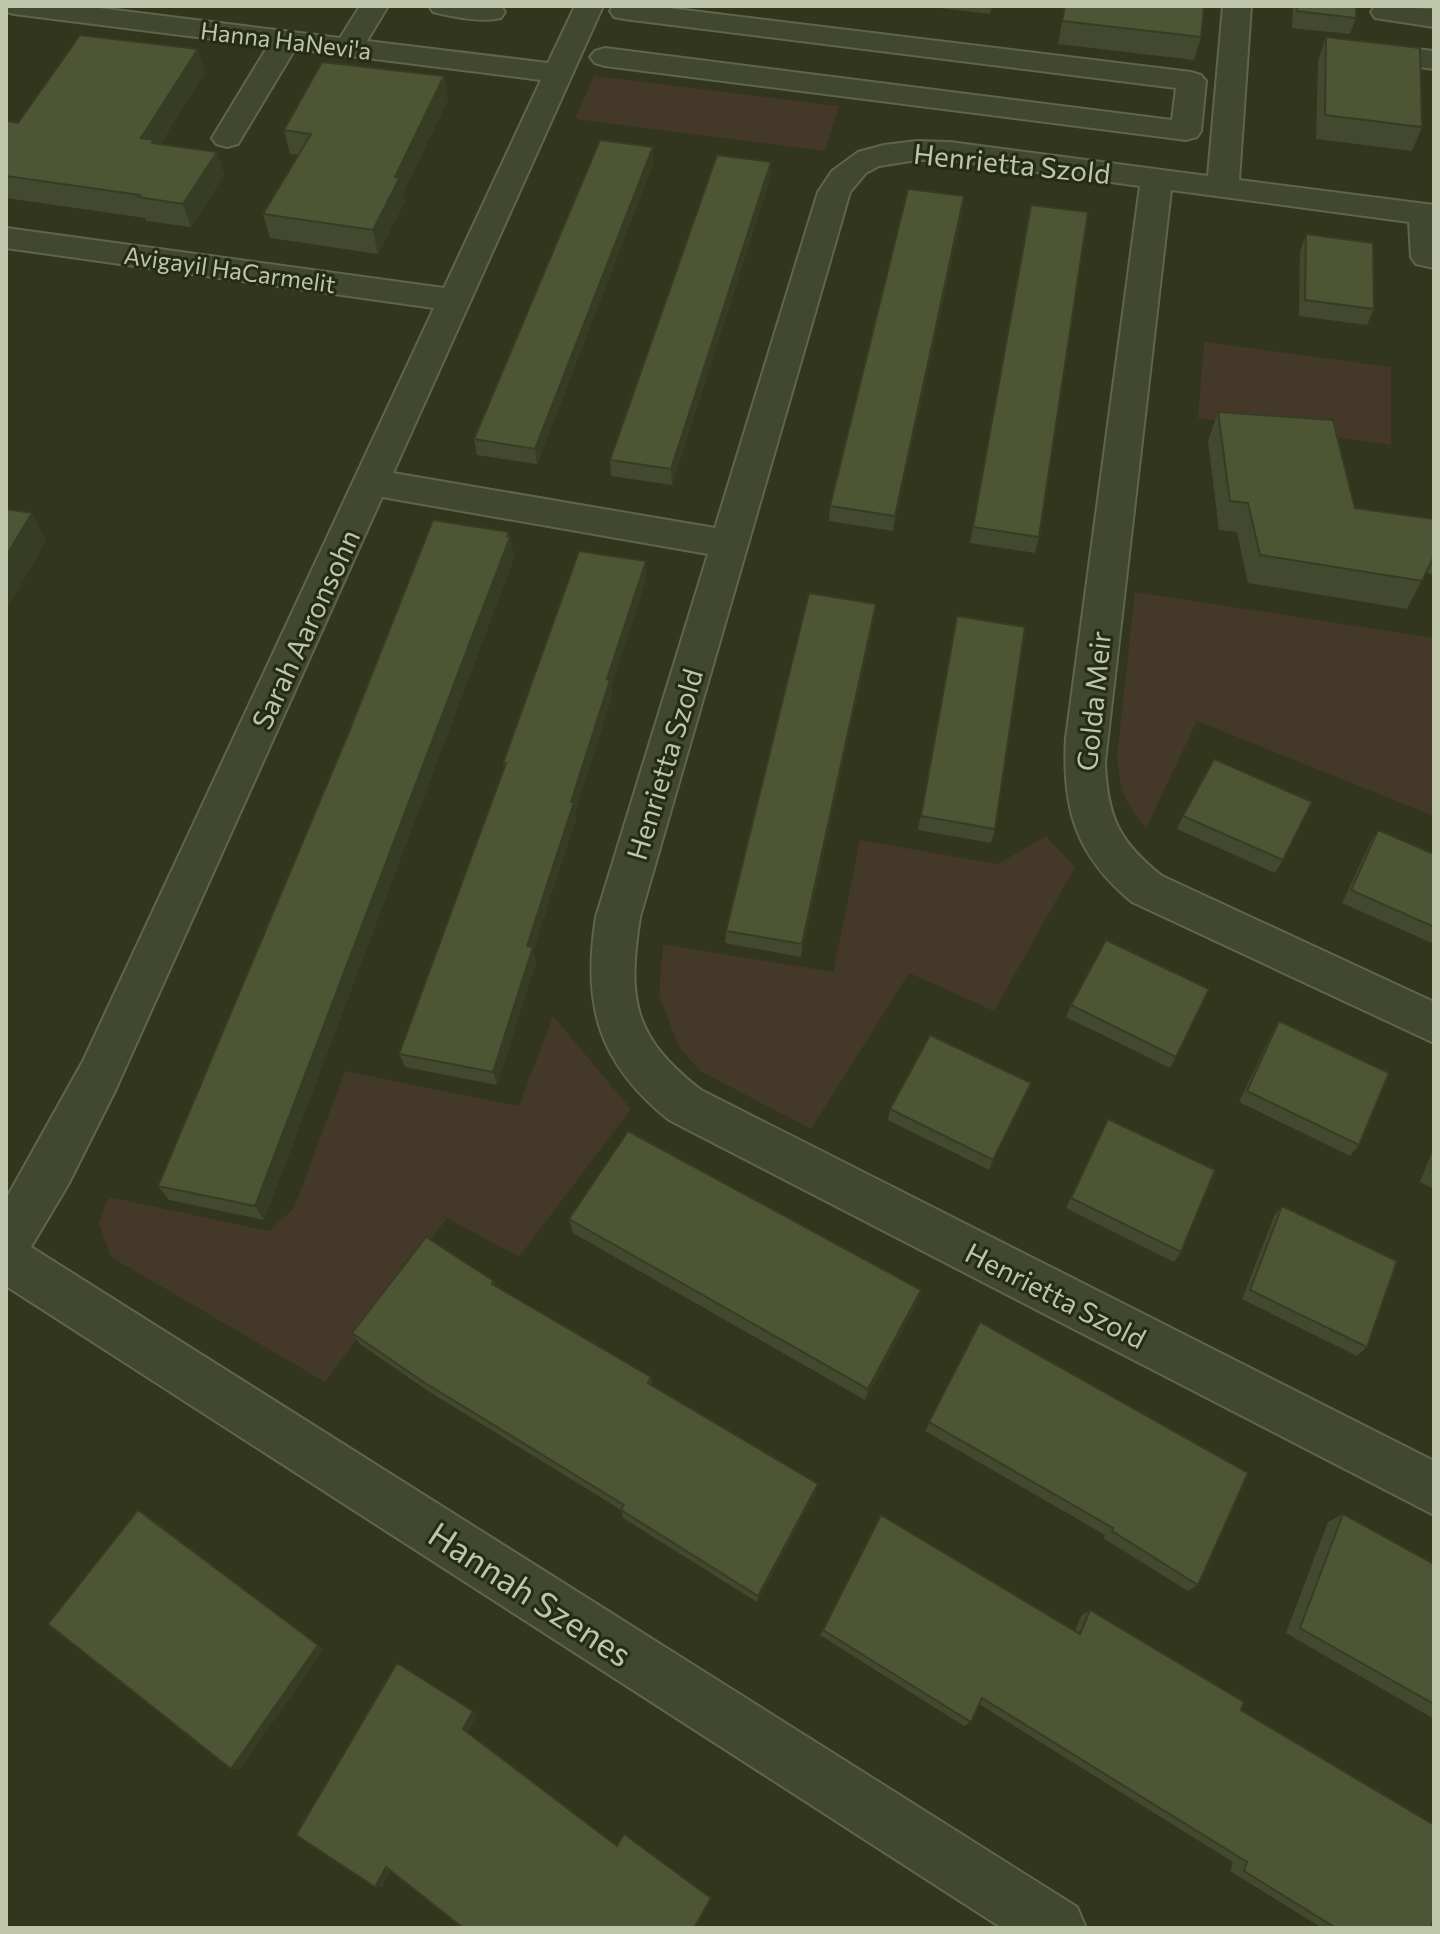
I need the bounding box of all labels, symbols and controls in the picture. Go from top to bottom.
street label: Hanna HaNevi'a [199,15,373,65]
street label: Henrietta Szold [912,136,1112,190]
street label: Avigayil HaCarmelit [122,240,338,298]
street label: Sarah Aaronsohn [244,524,366,734]
street label: Golda Meir [1069,629,1117,773]
street label: Henrietta Szold [619,664,709,864]
street label: Henrietta Szold [960,1235,1152,1355]
street label: Hannah Szenes [422,1512,640,1674]

